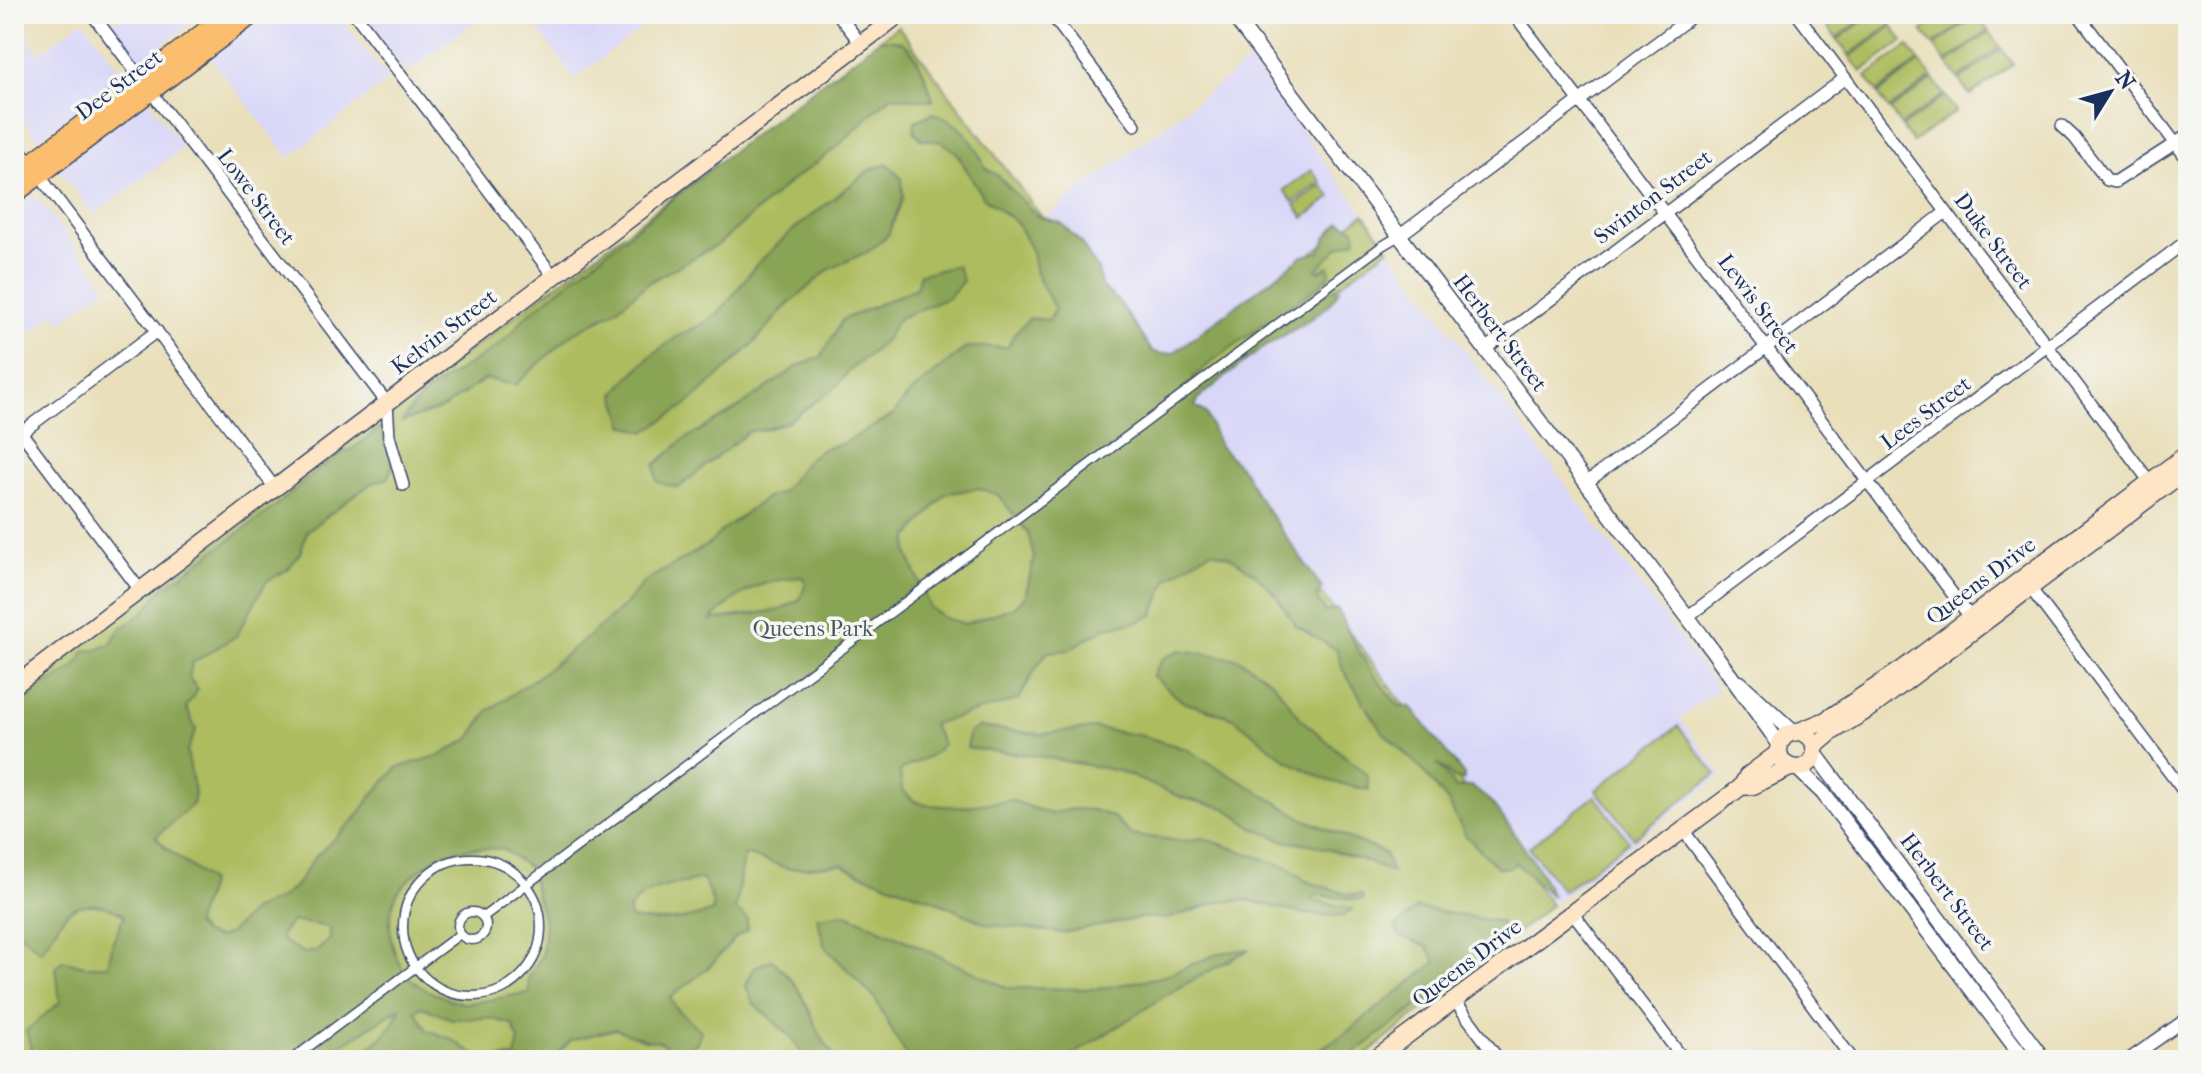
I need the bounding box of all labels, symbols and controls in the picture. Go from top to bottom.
street label: Dee Street [71,44,167,126]
north arrow [2070,52,2150,132]
text: N [2110,66,2141,95]
street label: Lowe Street [211,144,301,250]
street label: Swinton Street [1589,144,1717,250]
street label: Duke Street [1948,188,2038,294]
street label: Lewis Street [1712,249,1804,359]
street label: Herbert Street [1448,269,1553,397]
street label: Kelvin Street [386,284,502,380]
street label: Lees Street [1876,371,1976,455]
street label: Queens Drive [1921,531,2041,631]
park label: Queens Park [753,616,874,642]
street label: Herbert Street [1895,828,2000,956]
street label: Queens Drive [1407,913,1527,1013]

